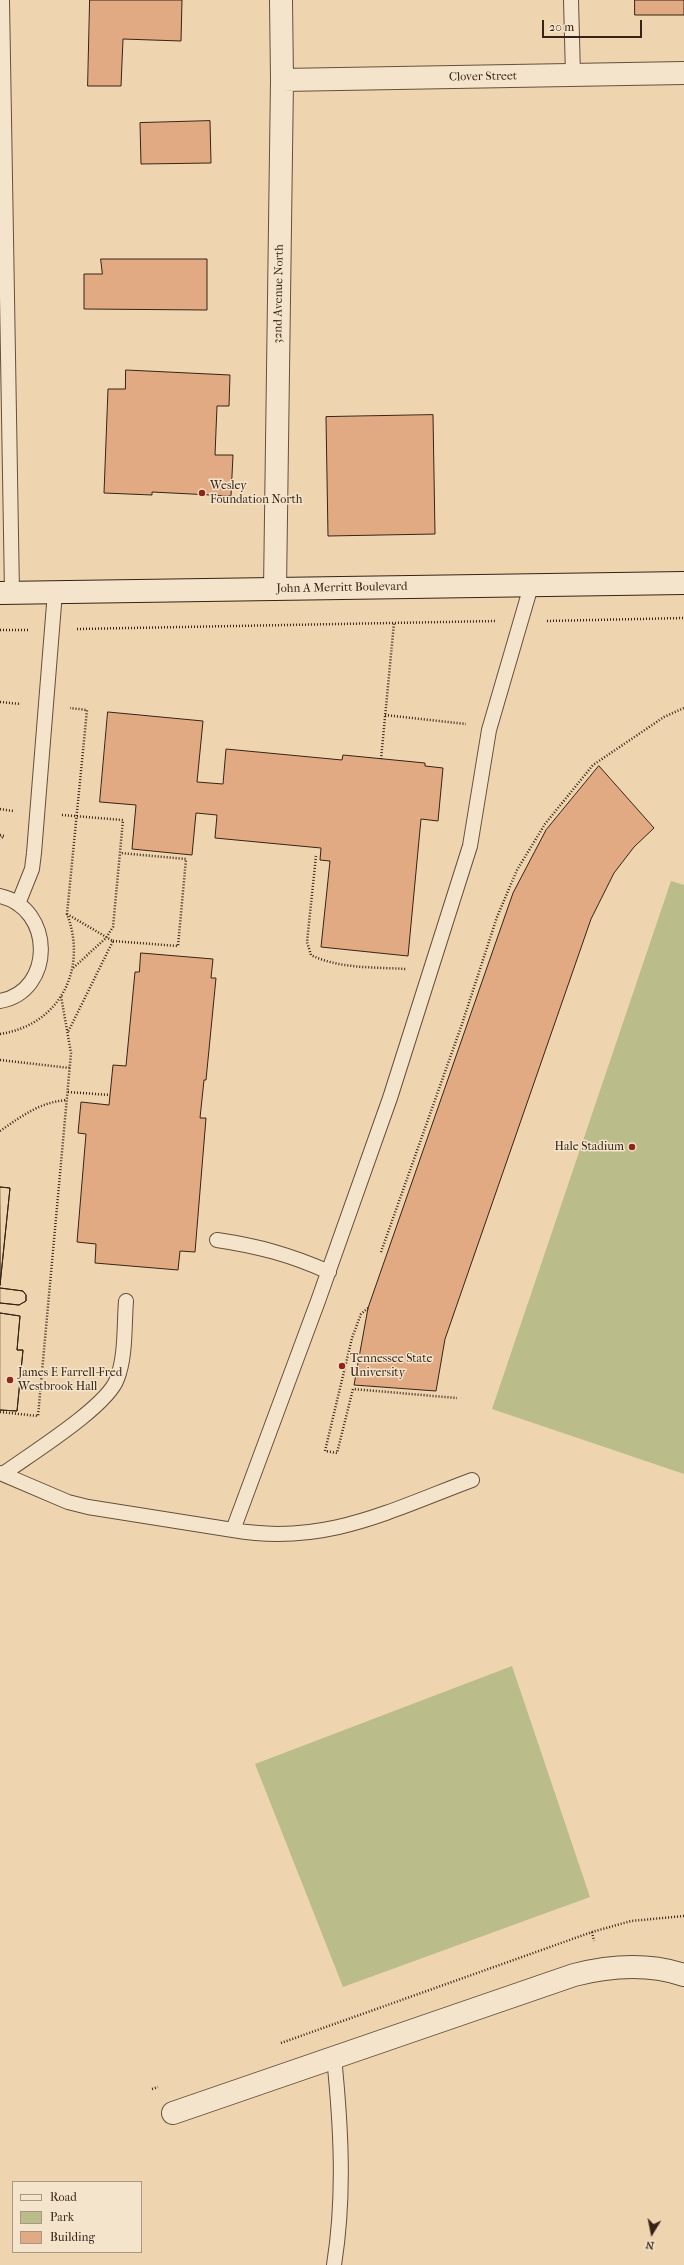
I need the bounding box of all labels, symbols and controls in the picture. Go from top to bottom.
scale bar [544,12,644,38]
text: 20 m [549,20,574,34]
street label: Clover Street [449,69,517,85]
street label: 32nd Avenue North [271,244,287,344]
place label: Wesley Foundation North [210,479,303,507]
marker: Wesley Foundation North [197,488,207,498]
street label: John A Merritt Boulevard [276,580,408,596]
place label: Hale Stadium [554,1140,624,1154]
marker: Hale Stadium [627,1142,637,1152]
place label: Tennessee State University [350,1352,432,1380]
marker: Tennessee State University [337,1361,347,1371]
place label: James E Farrell-Fred Westbrook Hall [18,1366,122,1394]
marker: James E Farrell-Fred Westbrook Hall [5,1375,15,1385]
legend [12,2181,142,2253]
text: Road [50,2190,77,2204]
text: Park [50,2210,74,2224]
north arrow [632,2213,672,2253]
text: Building [50,2230,95,2244]
text: N [645,2238,655,2252]

